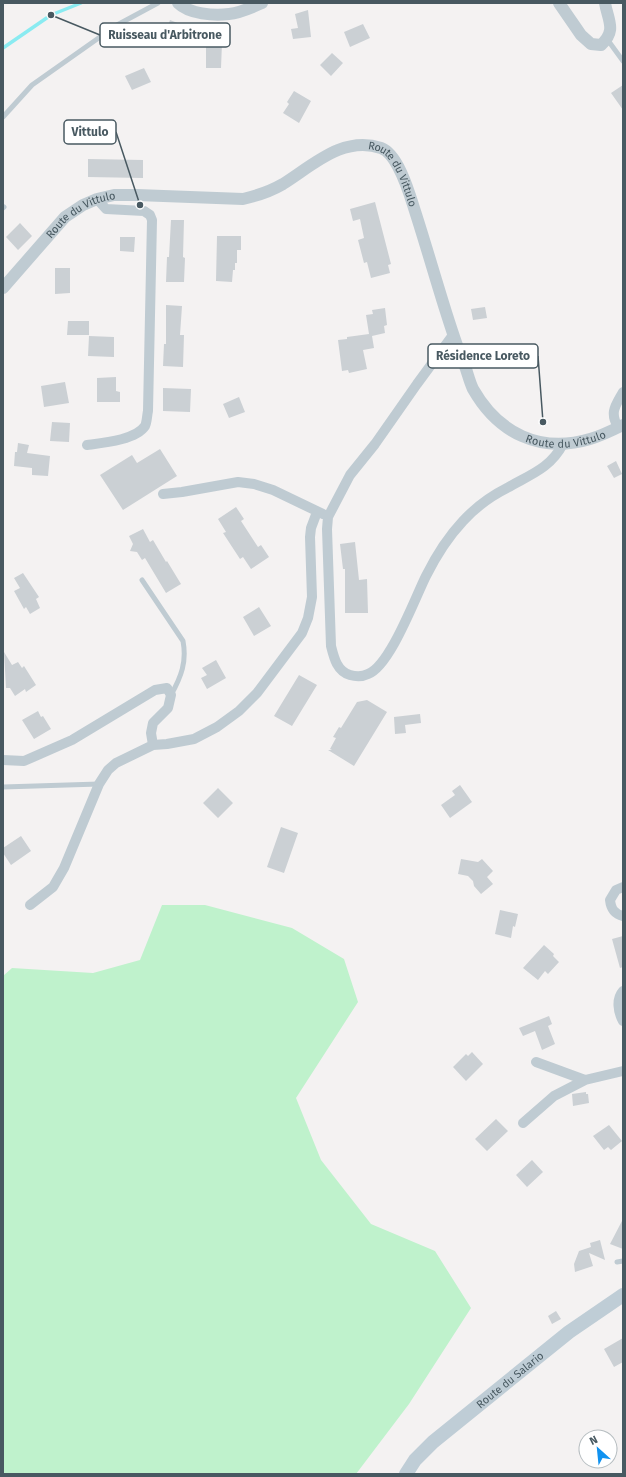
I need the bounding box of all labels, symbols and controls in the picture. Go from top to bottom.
callout: Ruisseau d'Arbitrone [100,23,230,47]
text: Ruisseau d'Arbitrone [108,28,222,42]
callout: Vittulo [64,120,116,144]
text: Vittulo [71,125,108,139]
street label: Route du Vittulo [367,139,420,208]
street label: Route du Vittulo [43,188,116,241]
callout: Résidence Loreto [428,344,538,368]
text: Résidence Loreto [436,349,530,363]
street label: Route du Vittulo [524,428,608,450]
street label: Route du Salario [474,1349,546,1411]
north arrow [578,1429,618,1469]
text: N [587,1433,600,1448]

